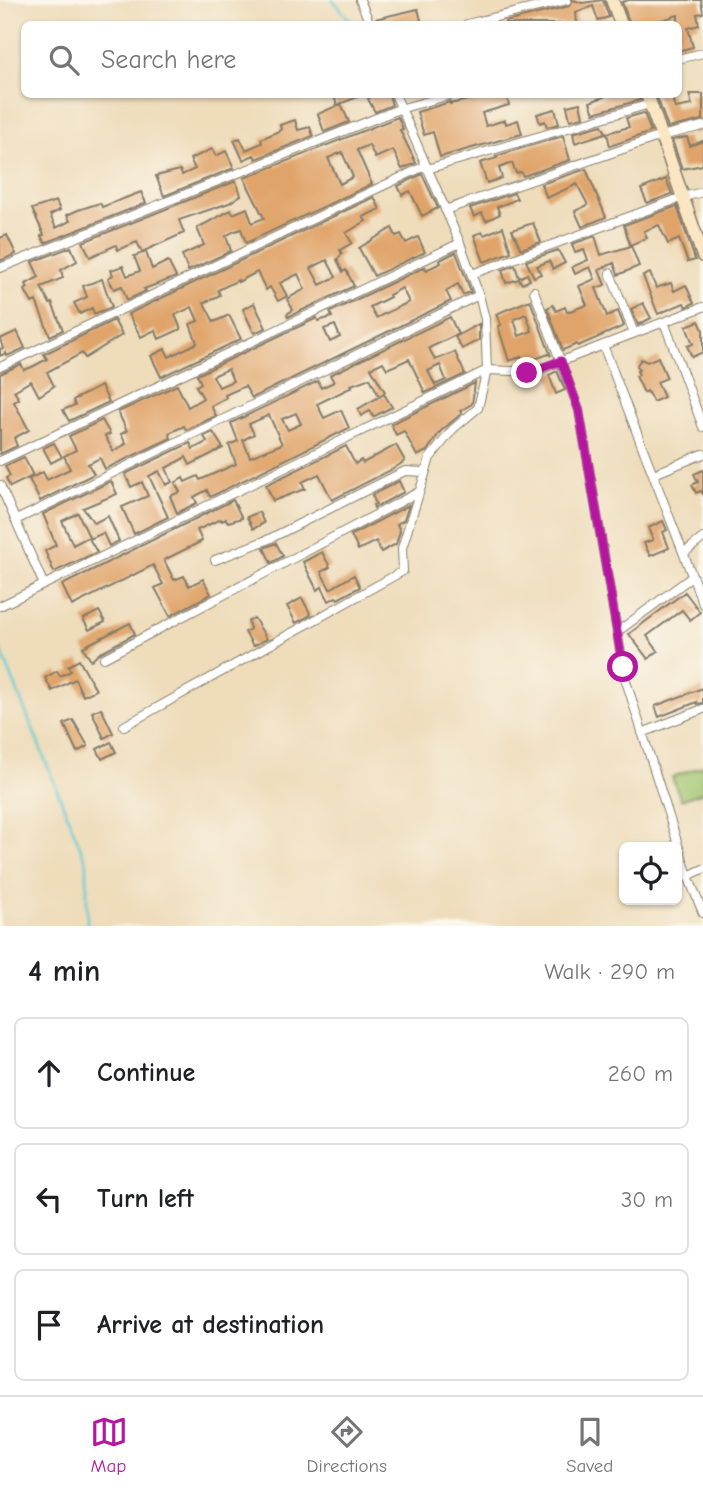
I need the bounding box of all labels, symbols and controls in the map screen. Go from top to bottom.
search box [21,21,682,98]
icon: search [45,41,83,79]
text: Search here [101,45,236,75]
route end [511,357,542,388]
route start [607,651,638,682]
map controls [619,842,682,905]
button: locate [619,842,682,905]
text: 4 min [28,954,100,989]
text: Walk · 290 m [544,958,675,985]
icon: ahead [30,1054,68,1092]
text: Continue [97,1058,195,1088]
text: 260 m [608,1060,673,1087]
icon: left [30,1180,68,1218]
text: Turn left [97,1184,194,1214]
text: 30 m [621,1186,673,1213]
icon: arrive [30,1306,68,1344]
text: Arrive at destination [97,1310,324,1340]
tab: Map [90,1413,128,1477]
tab: Directions [307,1413,387,1477]
tab: Saved [566,1413,613,1477]

